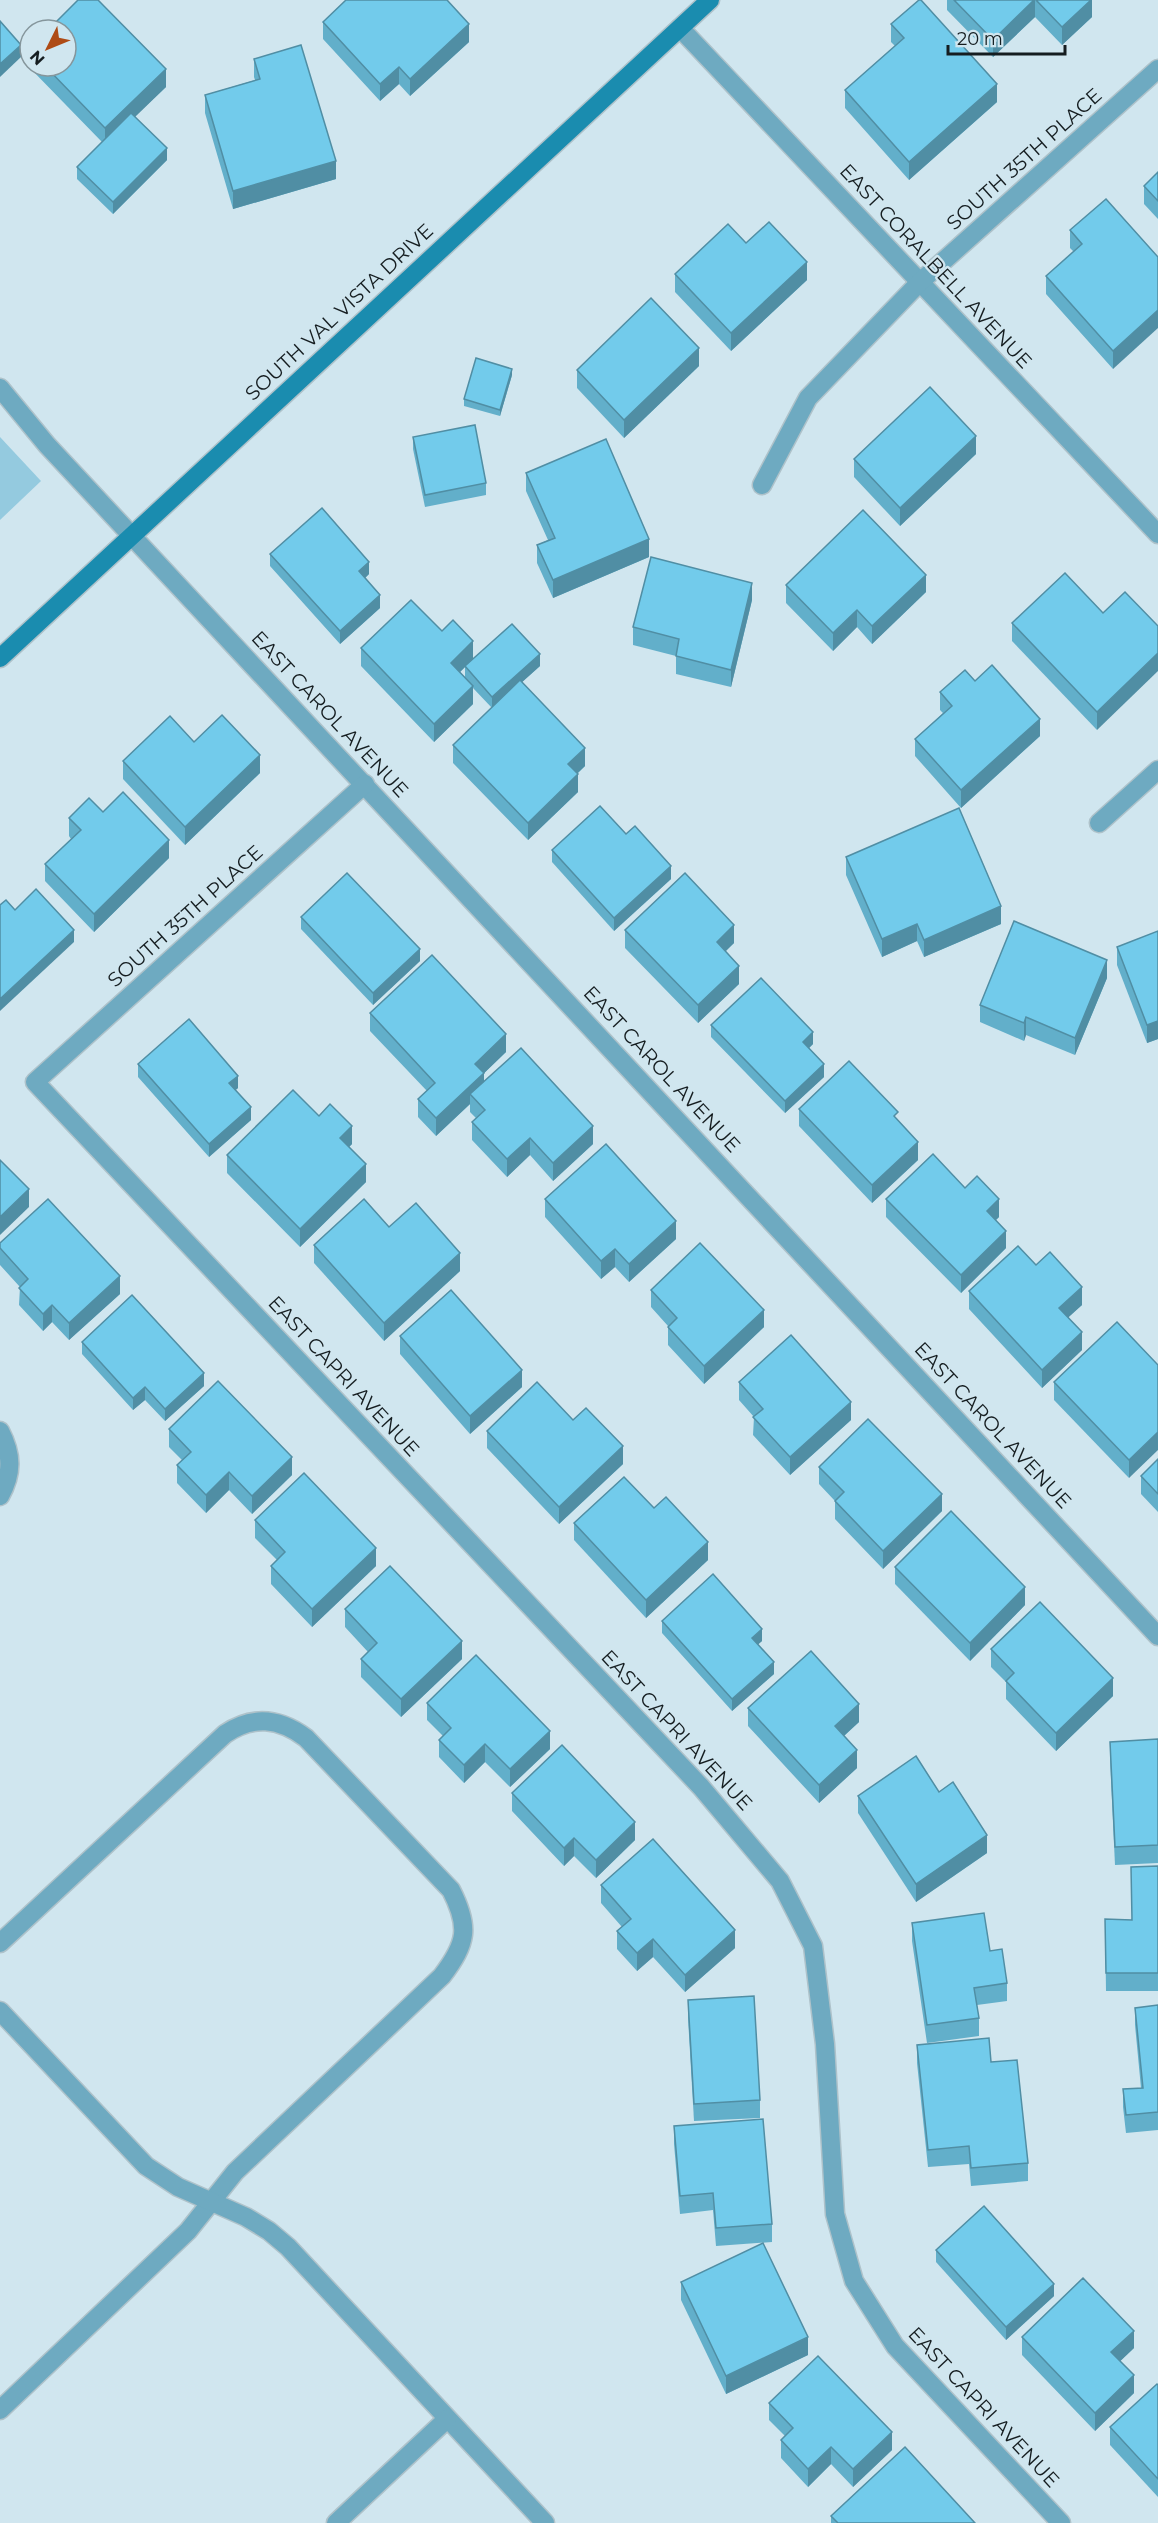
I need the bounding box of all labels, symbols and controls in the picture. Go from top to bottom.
north arrow [18,18,78,78]
scale bar [948,18,1065,56]
text: 20 m [957,28,1003,50]
text: N [26,47,49,69]
street label: SOUTH 35TH PLACE [941,83,1107,235]
street label: EAST CORALBELL AVENUE [835,159,1037,373]
street label: SOUTH VAL VISTA DRIVE [240,219,438,405]
street label: EAST CAROL AVENUE [247,626,413,802]
street label: SOUTH 35TH PLACE [102,840,268,992]
street label: EAST CAROL AVENUE [579,981,745,1157]
street label: EAST CAPRI AVENUE [263,1291,425,1461]
street label: EAST CAROL AVENUE [910,1337,1076,1513]
street label: EAST CAPRI AVENUE [596,1645,758,1815]
street label: EAST CAPRI AVENUE [903,2322,1065,2492]

